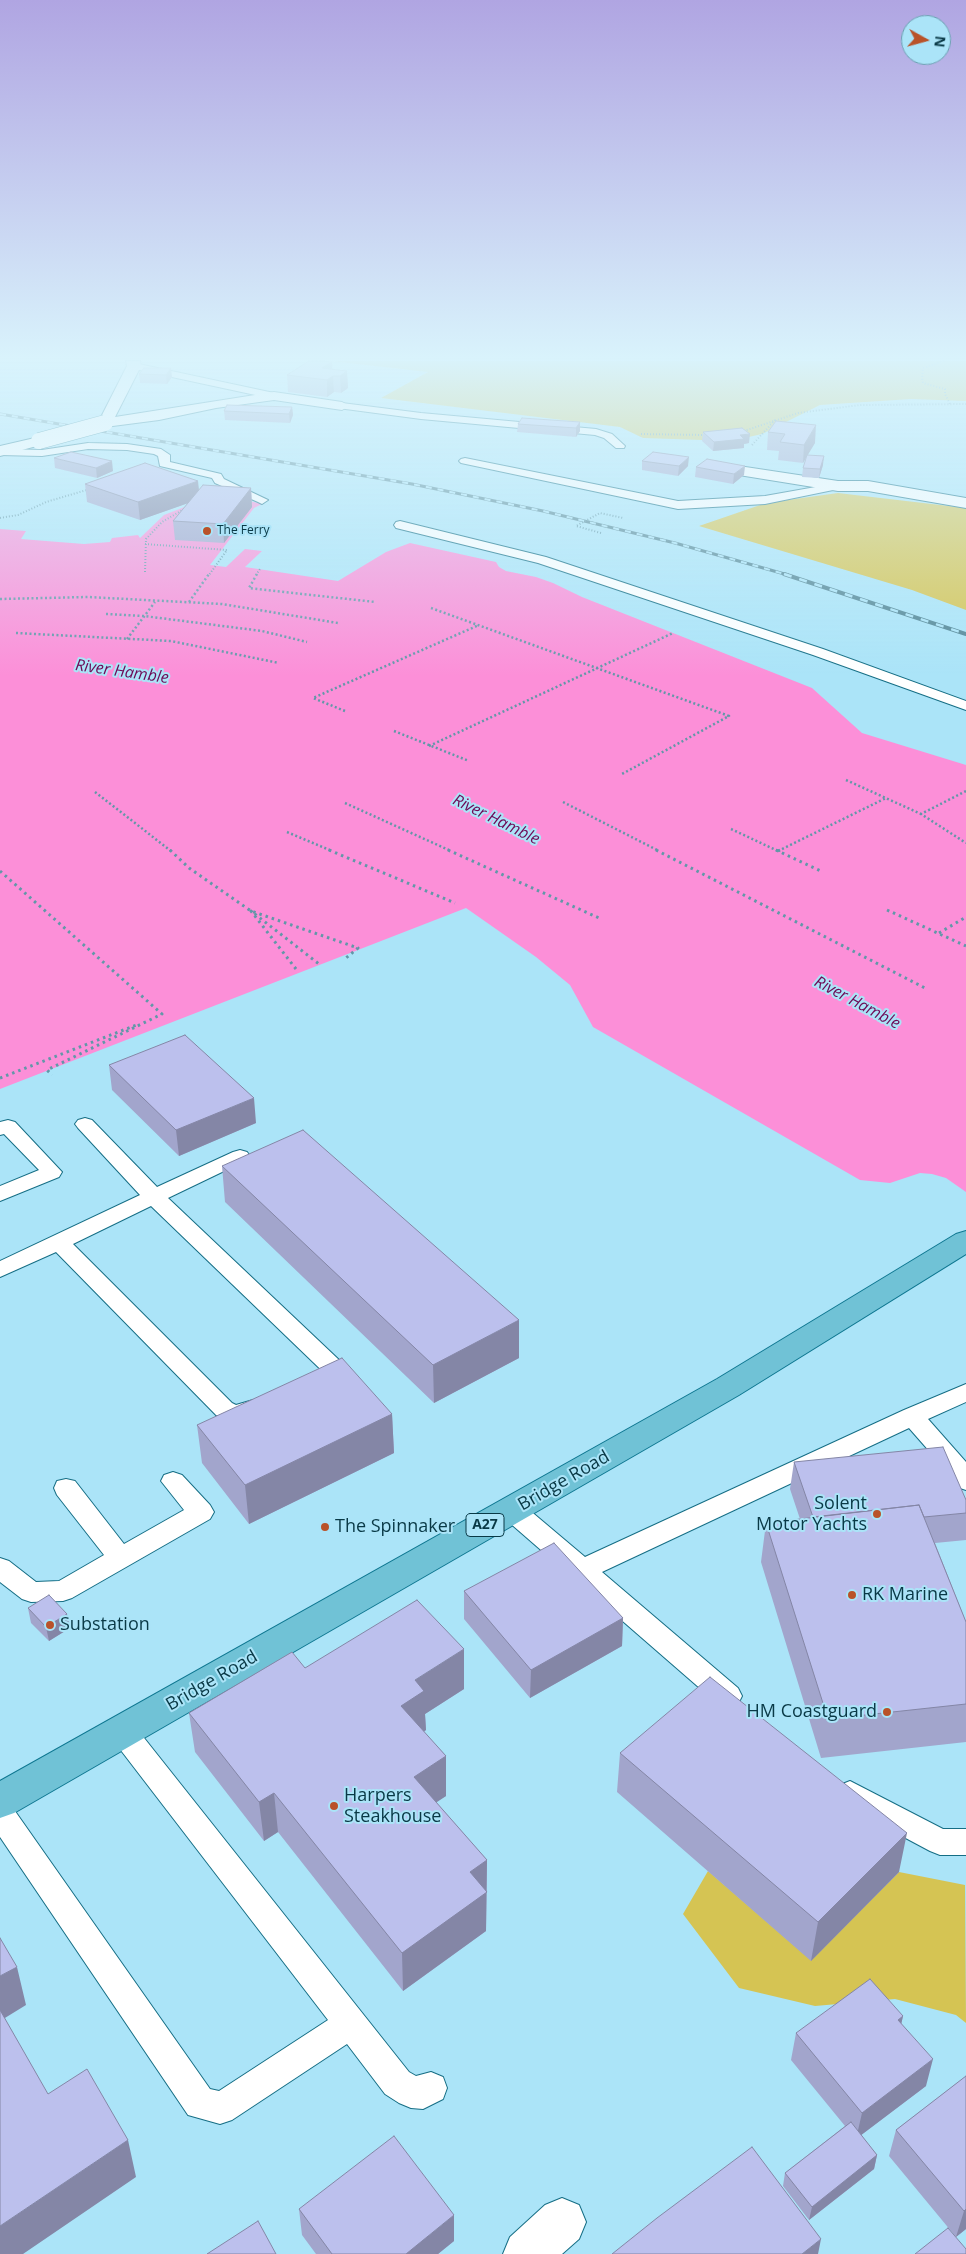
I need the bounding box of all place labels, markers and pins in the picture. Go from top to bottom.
place label: The Ferry [217,524,270,538]
marker: The Ferry [201,525,213,537]
place label: Solent Motor Yachts [756,1493,867,1536]
marker: Solent Motor Yachts [871,1508,883,1520]
place label: The Spinnaker [335,1516,455,1538]
marker: The Spinnaker [319,1521,331,1533]
place label: RK Marine [862,1584,948,1606]
marker: RK Marine [846,1589,858,1601]
place label: Substation [60,1614,150,1636]
marker: Substation [44,1619,56,1631]
place label: HM Coastguard [747,1701,877,1723]
marker: HM Coastguard [881,1706,893,1718]
place label: Harpers Steakhouse [344,1785,441,1828]
marker: Harpers Steakhouse [328,1800,340,1812]

